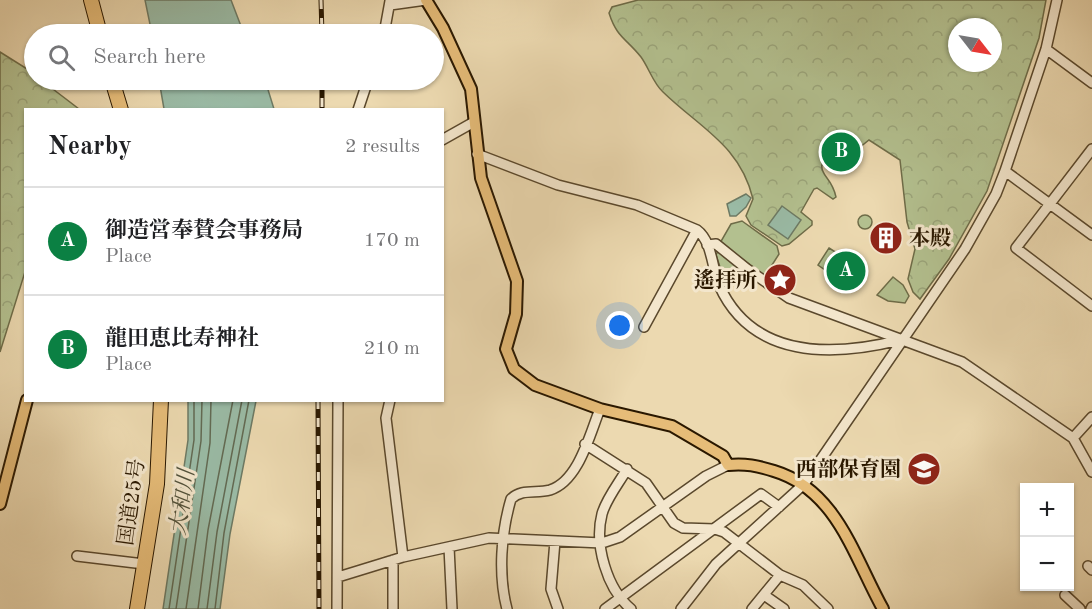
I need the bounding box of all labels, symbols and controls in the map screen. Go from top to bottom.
north arrow [948,18,1002,72]
search box [24,24,444,90]
icon: search [45,41,78,74]
text: Search here [93,46,206,68]
pin: B [822,130,860,174]
text: Nearby [48,134,132,160]
text: 2 results [345,137,420,157]
text: 御造営奉賛会事務局 [105,220,303,242]
building icon: 本殿 [868,220,904,256]
place label: 本殿 [909,227,951,250]
text: A [60,231,75,251]
text: 170 m [364,231,420,251]
text: Place [105,247,152,267]
pin: A [826,248,866,294]
place icon: 遙拝所 [762,262,798,298]
place label: 遙拝所 [694,268,757,292]
your location [605,311,634,340]
text: 龍田恵比寿神社 [105,328,259,350]
text: B [60,339,75,359]
text: 210 m [364,339,420,359]
text: Place [105,355,152,375]
school or university icon: 西部保育園 [906,451,942,487]
street label: 国道25号 [114,457,149,547]
place label: 西部保育園 [796,458,901,481]
water label: 大和川 [166,466,199,536]
map controls [1020,483,1074,591]
button: + [1020,483,1074,537]
button: − [1020,537,1074,591]

